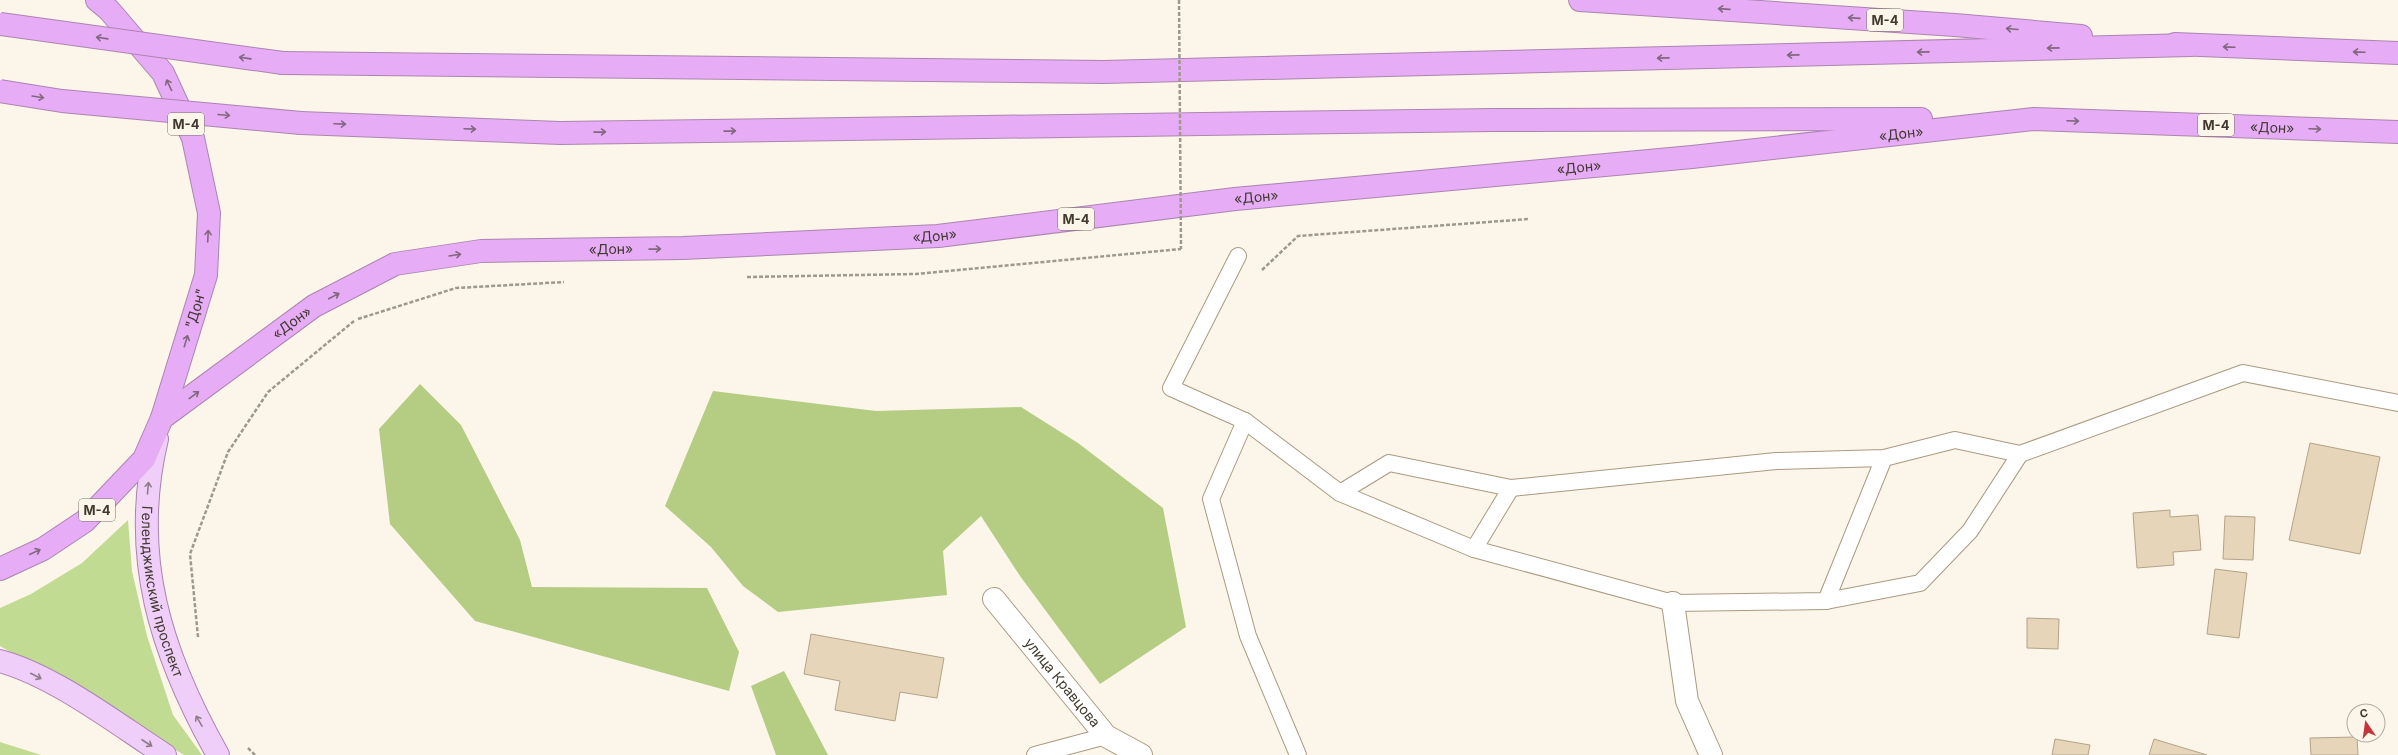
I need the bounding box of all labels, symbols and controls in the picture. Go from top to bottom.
one-way arrow [1718,6,1731,13]
road number: М-4 [1867,9,1903,31]
one-way arrow [1848,14,1861,21]
one-way arrow [2006,26,2019,33]
one-way arrow [96,34,109,42]
one-way arrow [2223,43,2236,50]
one-way arrow [2047,45,2060,52]
one-way arrow [1917,48,1930,55]
one-way arrow [2353,48,2366,55]
one-way arrow [1787,51,1800,59]
one-way arrow [239,54,252,62]
one-way arrow [1657,54,1670,62]
one-way arrow [164,79,172,91]
one-way arrow [32,93,45,101]
one-way arrow [217,112,230,119]
road number: М-4 [168,113,204,135]
road number: М-4 [2198,114,2234,136]
one-way arrow [2066,117,2079,124]
street label: «Дон» [2250,118,2295,136]
one-way arrow [333,120,346,128]
street label: «Дон» [1878,122,1924,144]
one-way arrow [2308,125,2321,133]
one-way arrow [463,126,476,133]
one-way arrow [723,127,736,135]
one-way arrow [593,128,606,136]
street label: «Дон» [1556,156,1602,177]
street label: «Дон» [1233,186,1279,207]
road number: М-4 [1058,208,1094,230]
street label: «Дон» [912,225,958,245]
one-way arrow [204,230,211,243]
street label: «Дон» [589,240,633,257]
one-way arrow [648,245,661,253]
one-way arrow [448,251,461,259]
street label: "Дон" [181,286,209,330]
one-way arrow [327,292,339,299]
street label: «Дон» [268,302,314,342]
one-way arrow [183,335,190,348]
one-way arrow [188,391,199,399]
one-way arrow [145,482,152,495]
road number: М-4 [79,499,115,521]
street label: Геленджикский проспект [139,505,188,680]
one-way arrow [29,548,41,555]
street label: улица Кравцова [1021,634,1104,730]
one-way arrow [30,673,42,680]
north arrow [2346,703,2386,743]
text: С [2358,706,2369,721]
one-way arrow [195,715,203,727]
one-way arrow [141,739,152,747]

